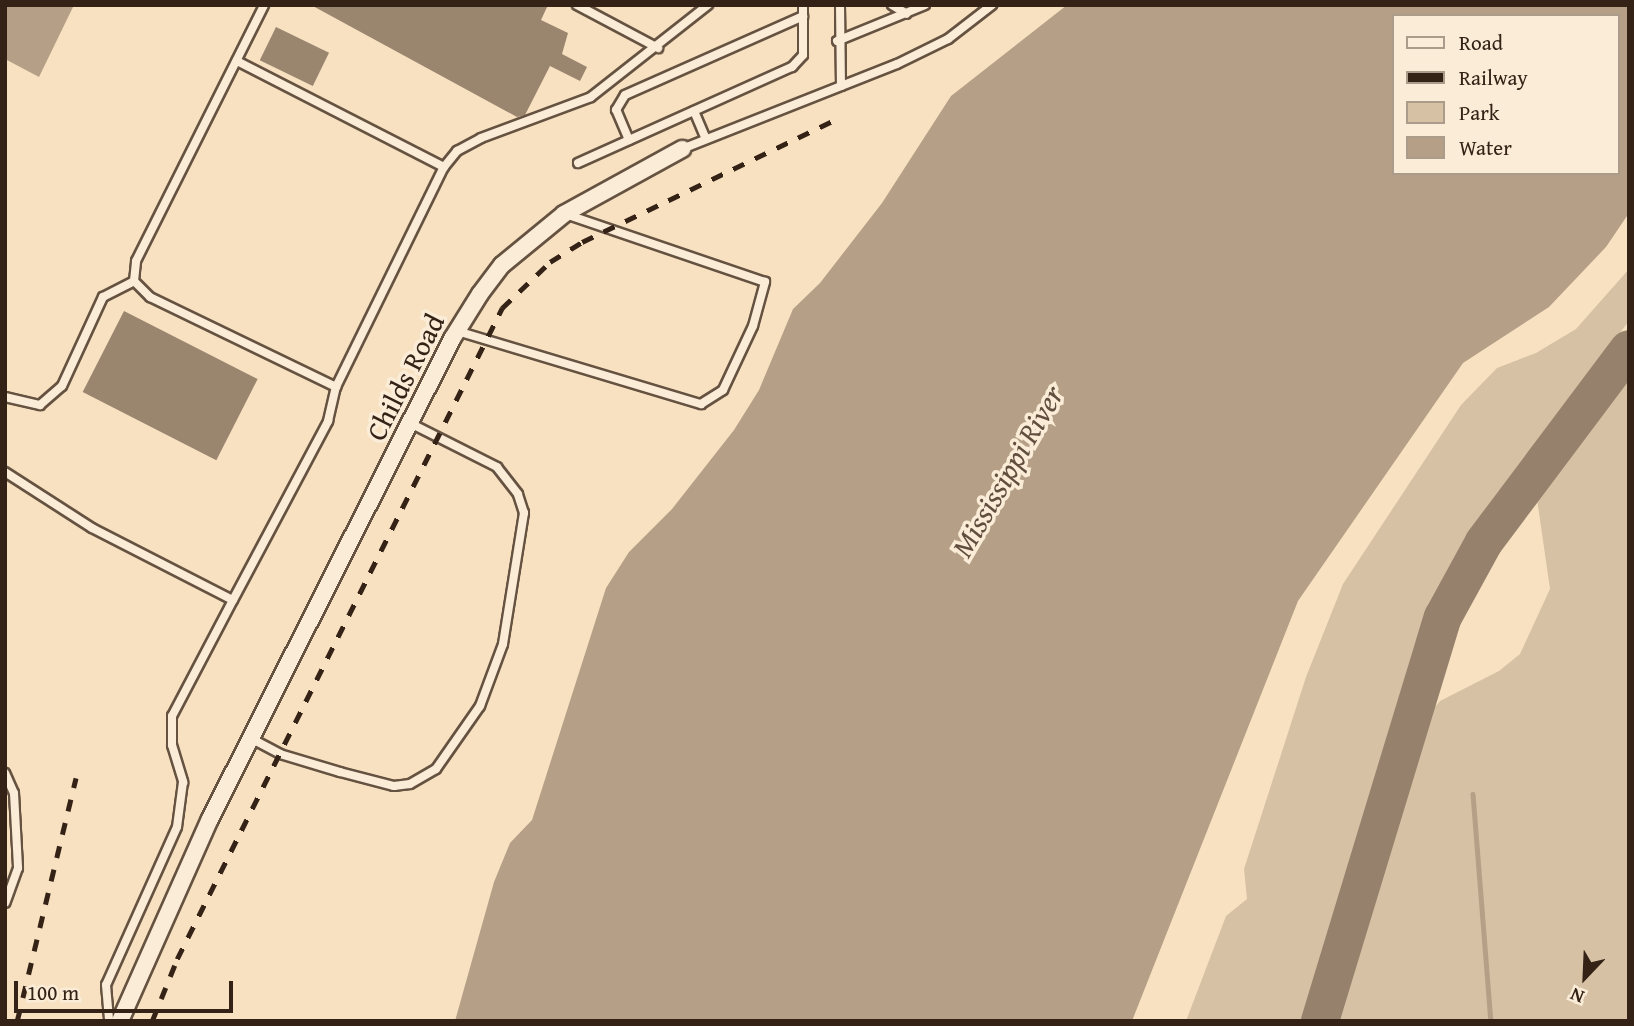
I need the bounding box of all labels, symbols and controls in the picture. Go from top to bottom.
legend [1392,14,1620,175]
text: Road [1459,27,1503,58]
text: Railway [1459,62,1528,93]
text: Park [1459,97,1500,128]
text: Water [1459,132,1512,163]
street label: Childs Road [359,308,451,446]
water label: Mississippi River [943,379,1071,563]
north arrow [1550,942,1620,1012]
scale bar [18,967,236,1011]
text: 100 m [27,977,79,1008]
text: N [1565,981,1588,1012]

